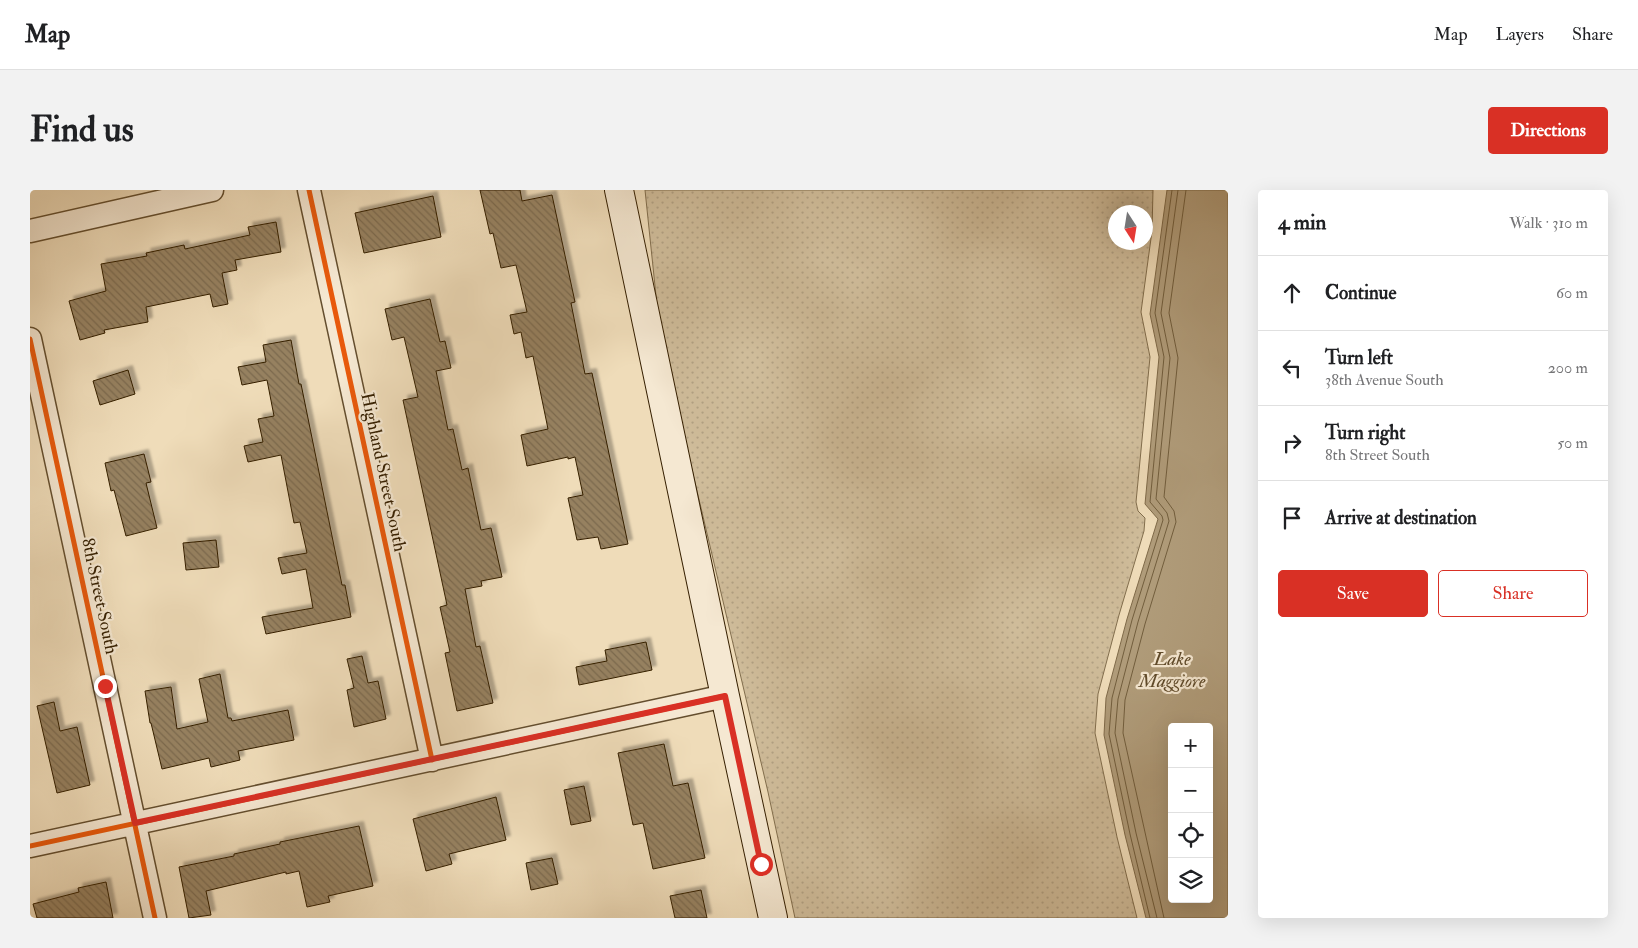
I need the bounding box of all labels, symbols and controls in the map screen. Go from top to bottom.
text: Map [25,19,70,50]
text: Map [1434,23,1468,46]
text: Layers [1496,23,1544,46]
text: Share [1572,23,1613,46]
button: Directions [1488,107,1608,154]
text: Find us [30,108,134,152]
north arrow [1108,205,1153,250]
text: 4 min [1278,209,1326,236]
text: Walk · 310 m [1509,213,1588,233]
icon: ahead [1278,279,1306,307]
text: Continue [1325,281,1396,305]
text: 60 m [1556,283,1588,303]
text: Turn left [1325,346,1393,370]
icon: left [1278,354,1306,382]
text: 200 m [1548,358,1588,378]
text: 38th Avenue South [1325,370,1444,390]
street label: Highland Street South [355,390,412,554]
text: Turn right [1325,421,1405,445]
icon: right [1278,429,1306,457]
text: 50 m [1557,433,1588,453]
text: 8th Street South [1325,445,1430,465]
icon: arrive [1278,504,1306,532]
text: Arrive at destination [1325,506,1477,530]
street label: 8th Street South [76,536,123,657]
button: Save [1278,570,1428,617]
button: Share [1438,570,1588,617]
water label: Lake Maggiore [1138,647,1206,693]
route end [94,675,117,698]
map controls [1168,723,1213,903]
button: + [1168,723,1213,768]
button: − [1168,768,1213,813]
button: locate [1168,813,1213,858]
route start [750,853,773,876]
button: layers [1168,858,1213,903]

